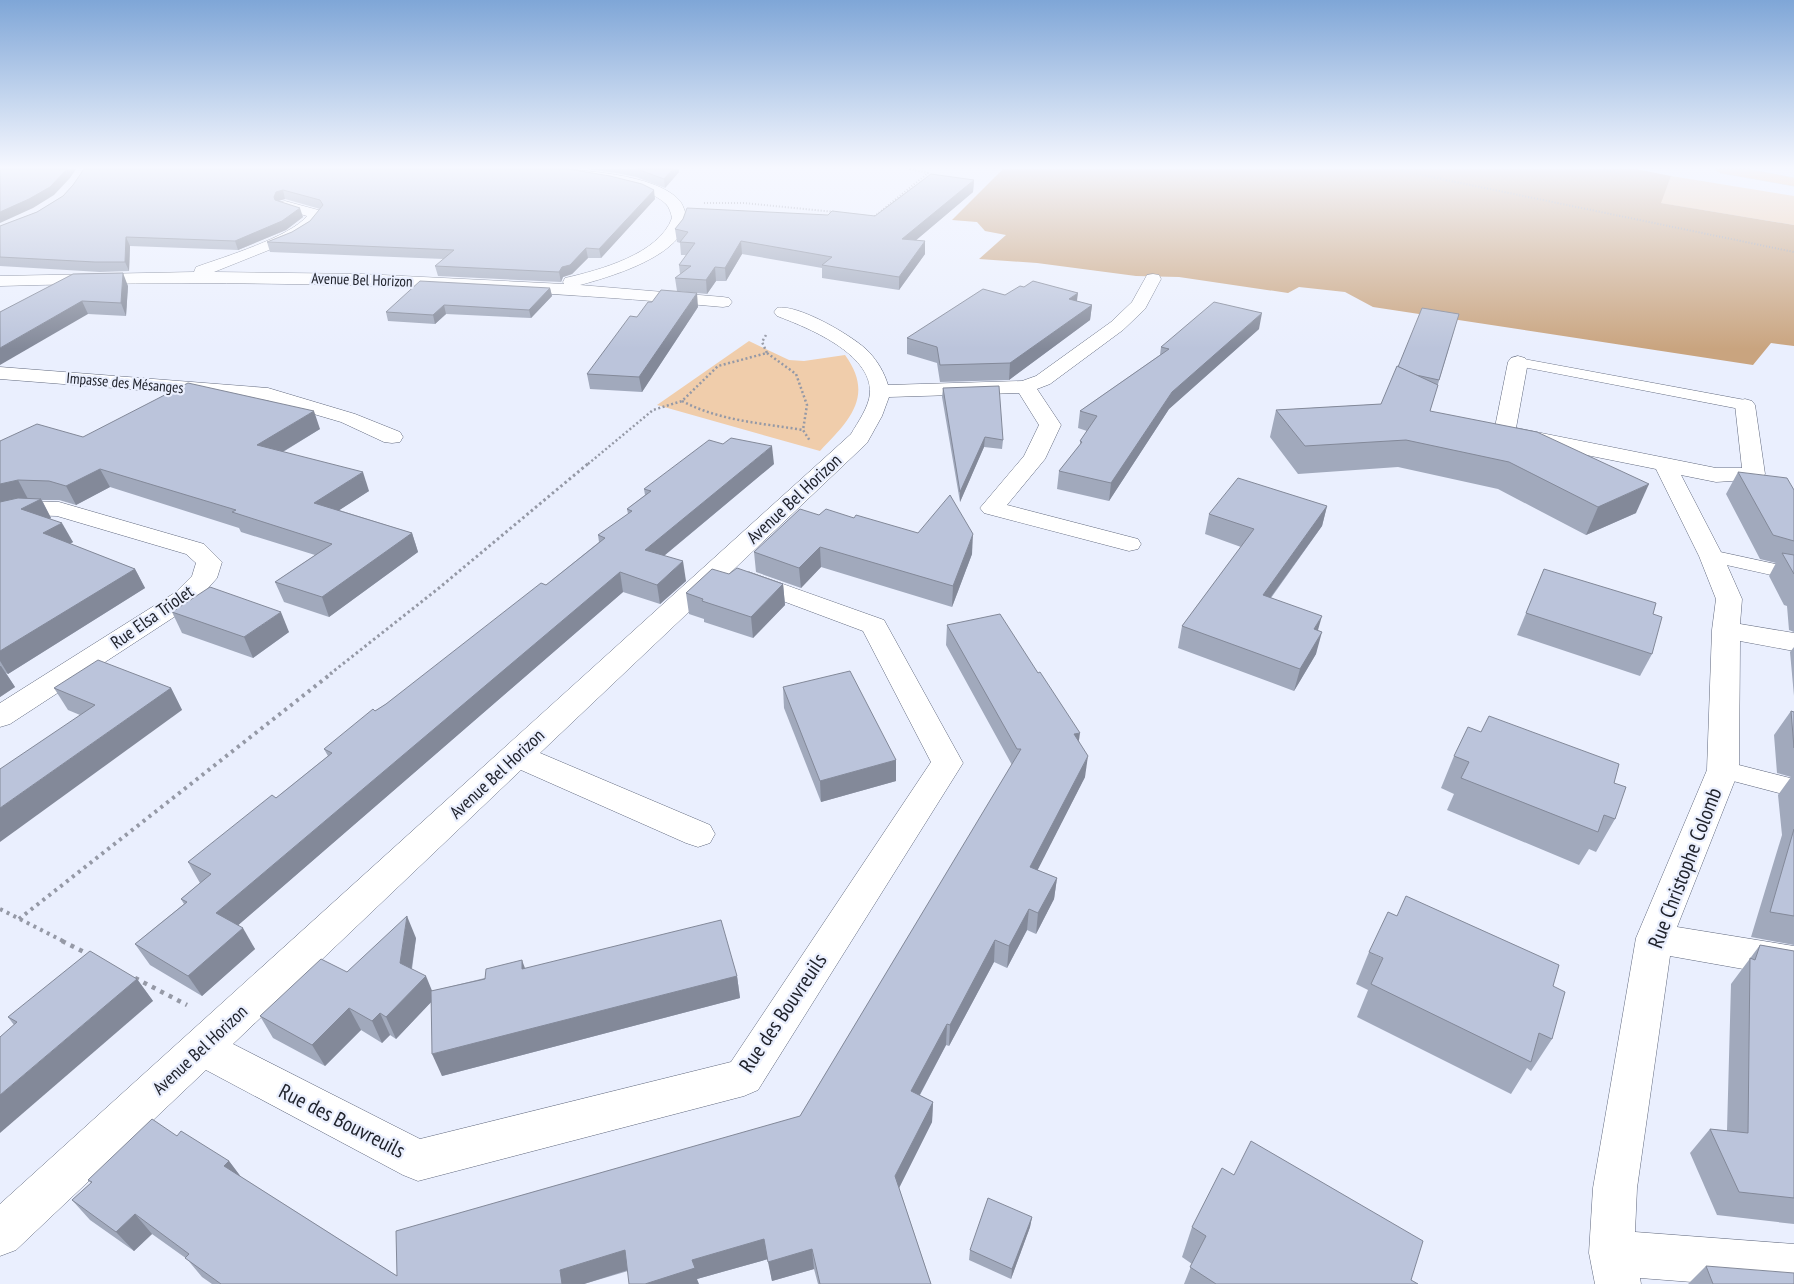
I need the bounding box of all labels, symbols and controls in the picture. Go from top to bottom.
street label: Avenue Bel Horizon [311,268,413,291]
street label: Impasse des Mésanges [66,368,184,397]
street label: Avenue Bel Horizon [741,449,846,548]
street label: Rue Elsa Triolet [106,580,198,654]
street label: Avenue Bel Horizon [444,724,549,823]
street label: Rue Christophe Colomb [1642,784,1728,952]
street label: Rue des Bouvreuils [733,948,832,1077]
street label: Avenue Bel Horizon [147,1000,252,1099]
street label: Rue des Bouvreuils [275,1077,410,1164]

